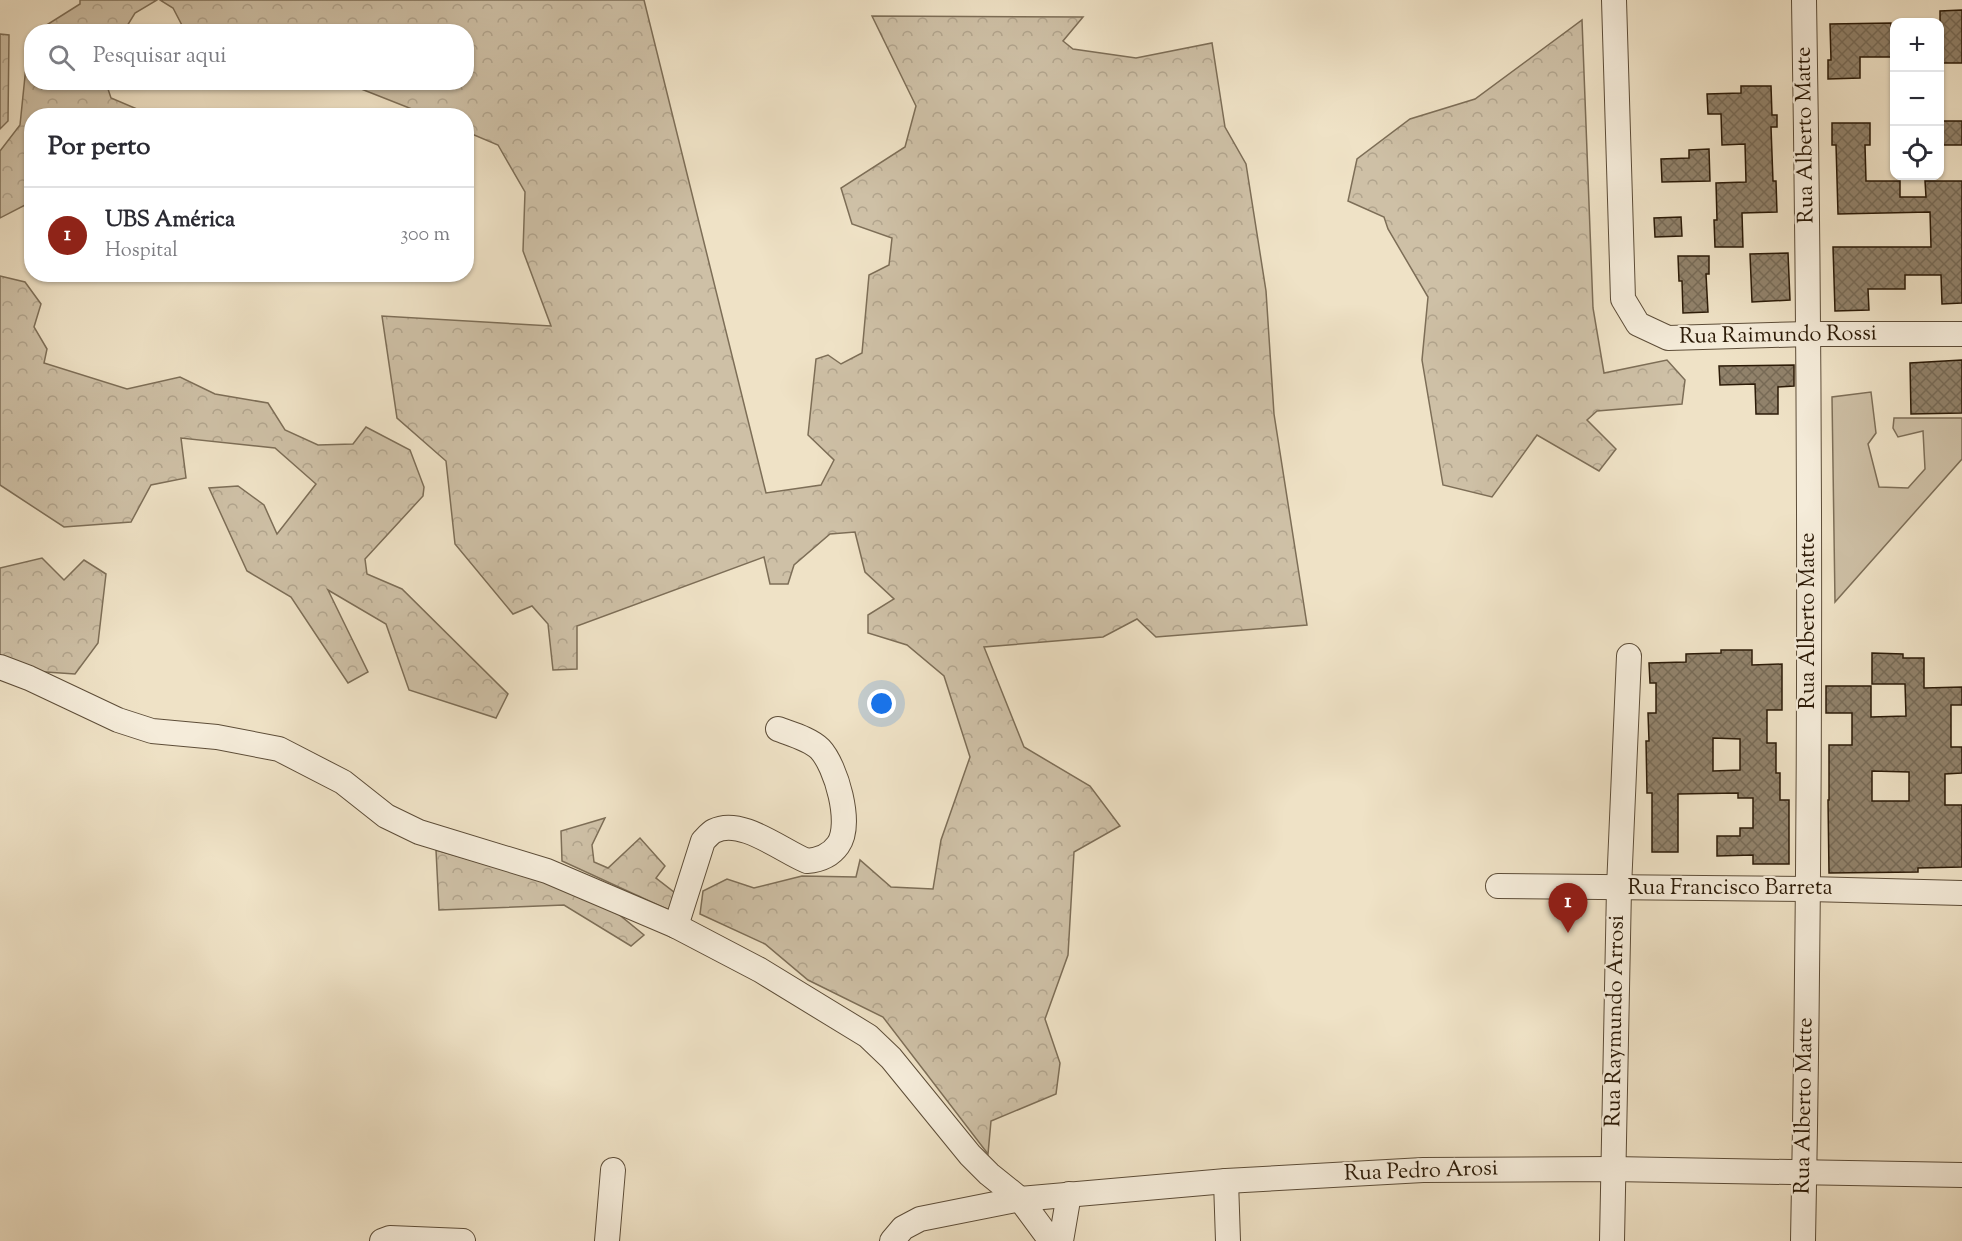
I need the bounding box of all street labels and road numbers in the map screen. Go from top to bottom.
street label: Rua Alberto Matte [1788,46,1824,224]
street label: Rua Raimundo Rossi [1679,318,1877,354]
street label: Rua Alberto Matte [1793,532,1825,710]
street label: Rua Francisco Barreta [1627,873,1833,905]
street label: Rua Raymundo Arrosi [1598,915,1634,1127]
street label: Rua Alberto Matte [1787,1017,1823,1195]
street label: Rua Pedro Arosi [1343,1153,1499,1191]

